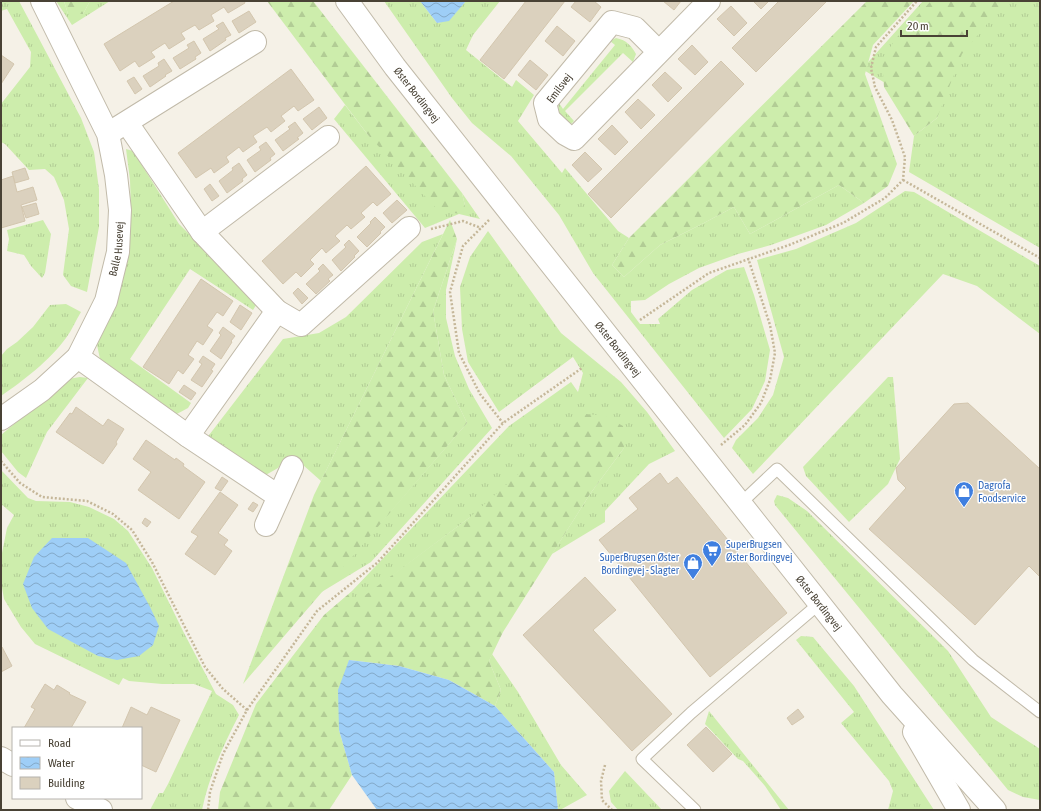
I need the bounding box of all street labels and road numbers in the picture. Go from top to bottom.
street label: Øster Bordingvej [392,65,442,125]
street label: Emilsvej [544,71,574,105]
street label: Balle Husevej [106,221,125,277]
street label: Øster Bordingvej [593,319,643,379]
street label: Øster Bordingvej [794,573,844,633]

